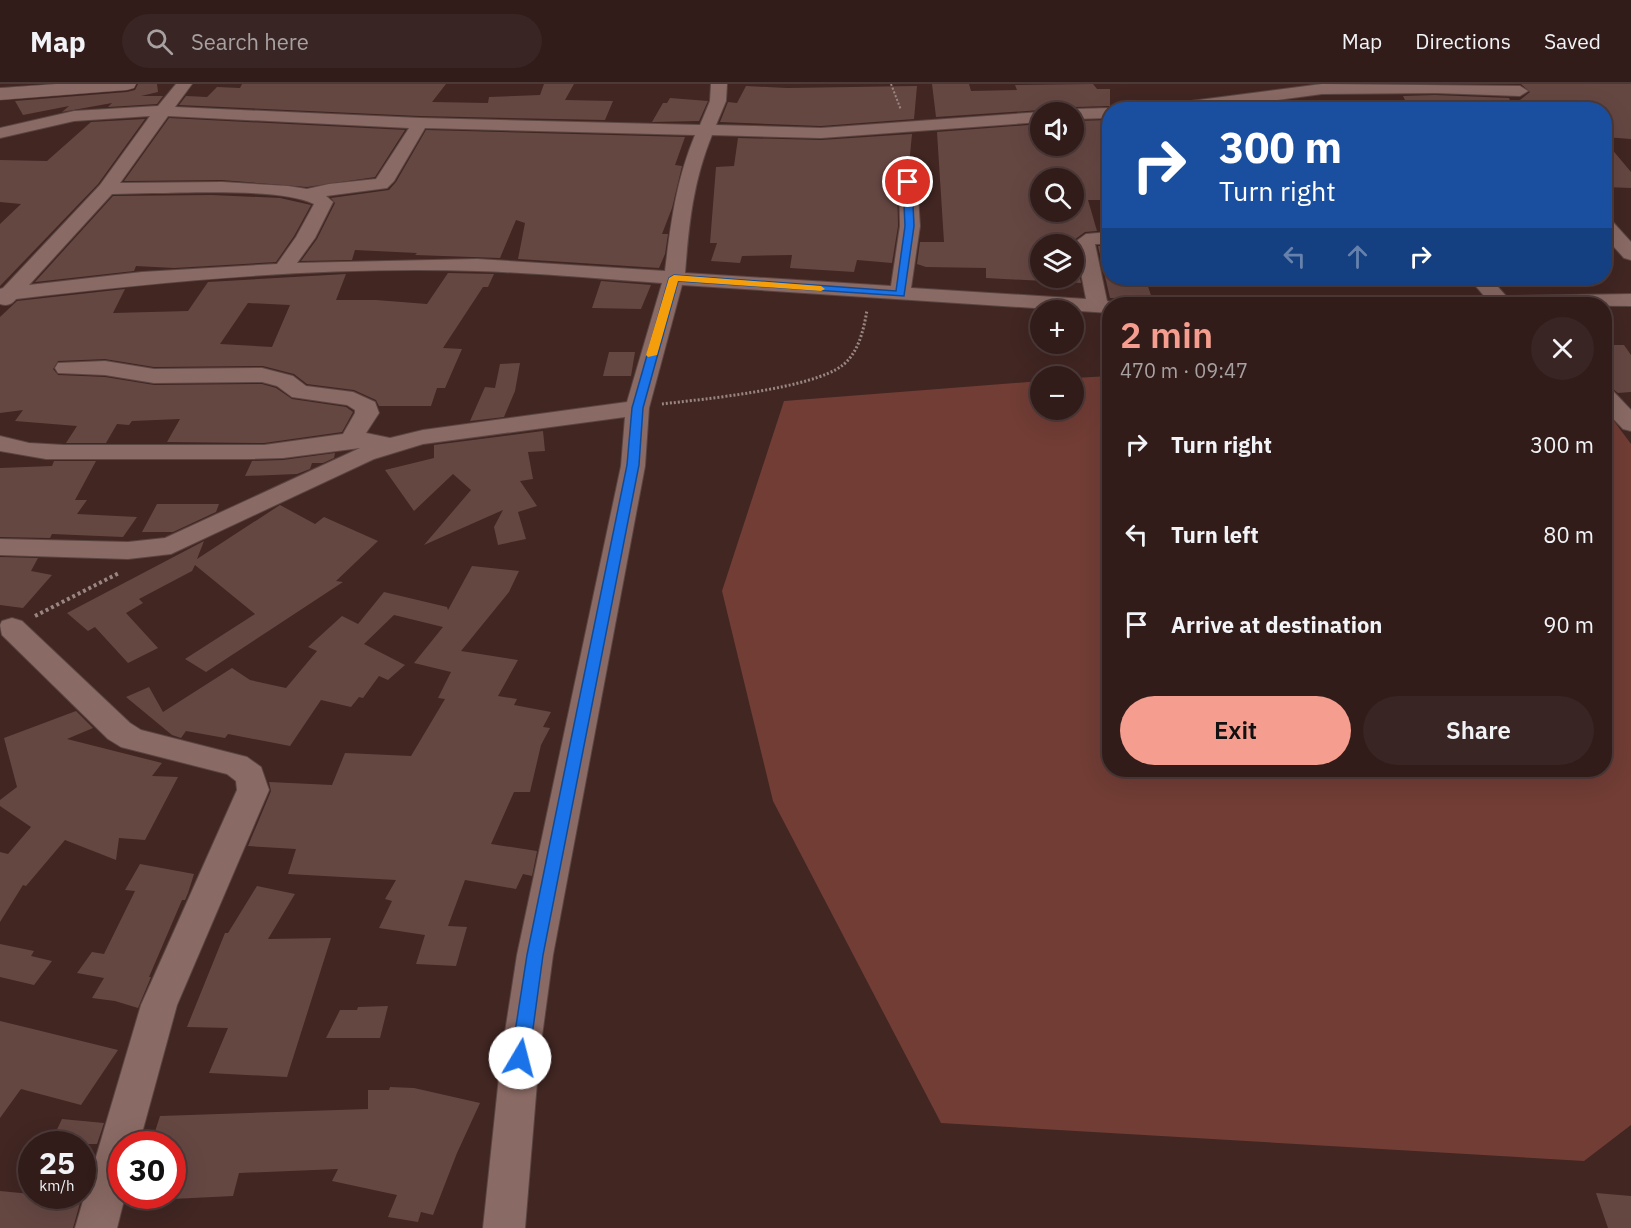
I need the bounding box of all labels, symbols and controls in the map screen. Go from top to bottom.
search box [122,14,542,68]
text: Map [30,23,86,60]
icon: search [143,25,176,58]
text: Search here [191,27,309,56]
text: Map [1342,27,1382,55]
text: Directions [1415,27,1511,55]
text: Saved [1544,27,1601,55]
map controls [1030,102,1084,420]
button: sound [1030,102,1084,156]
text: 300 m [1219,120,1342,175]
icon: right [1120,126,1198,204]
pin [882,156,933,207]
icon: arrive [891,165,924,198]
button: search [1030,168,1084,222]
text: Turn right [1219,173,1336,208]
button: layers [1030,234,1084,288]
icon: left [1278,240,1311,273]
icon: ahead [1341,240,1374,273]
icon: right [1404,240,1437,273]
button: + [1030,300,1084,354]
text: 2 min [1120,311,1213,358]
button: close [1531,317,1594,380]
text: 470 m · 09:47 [1120,357,1248,384]
button: − [1030,366,1084,420]
icon: right [1120,428,1153,461]
text: Turn right [1171,430,1272,459]
text: 300 m [1530,430,1594,459]
icon: left [1120,518,1153,551]
text: Turn left [1171,520,1259,549]
text: 80 m [1543,520,1594,549]
icon: arrive [1120,608,1153,641]
text: Arrive at destination [1171,610,1382,639]
text: 90 m [1543,610,1594,639]
button: Exit [1120,696,1351,765]
button: Share [1363,696,1594,765]
position arrow [488,1026,552,1090]
speed limit sign: 30 [108,1131,186,1209]
text: 25 [39,1143,75,1182]
text: km/h [39,1176,75,1195]

